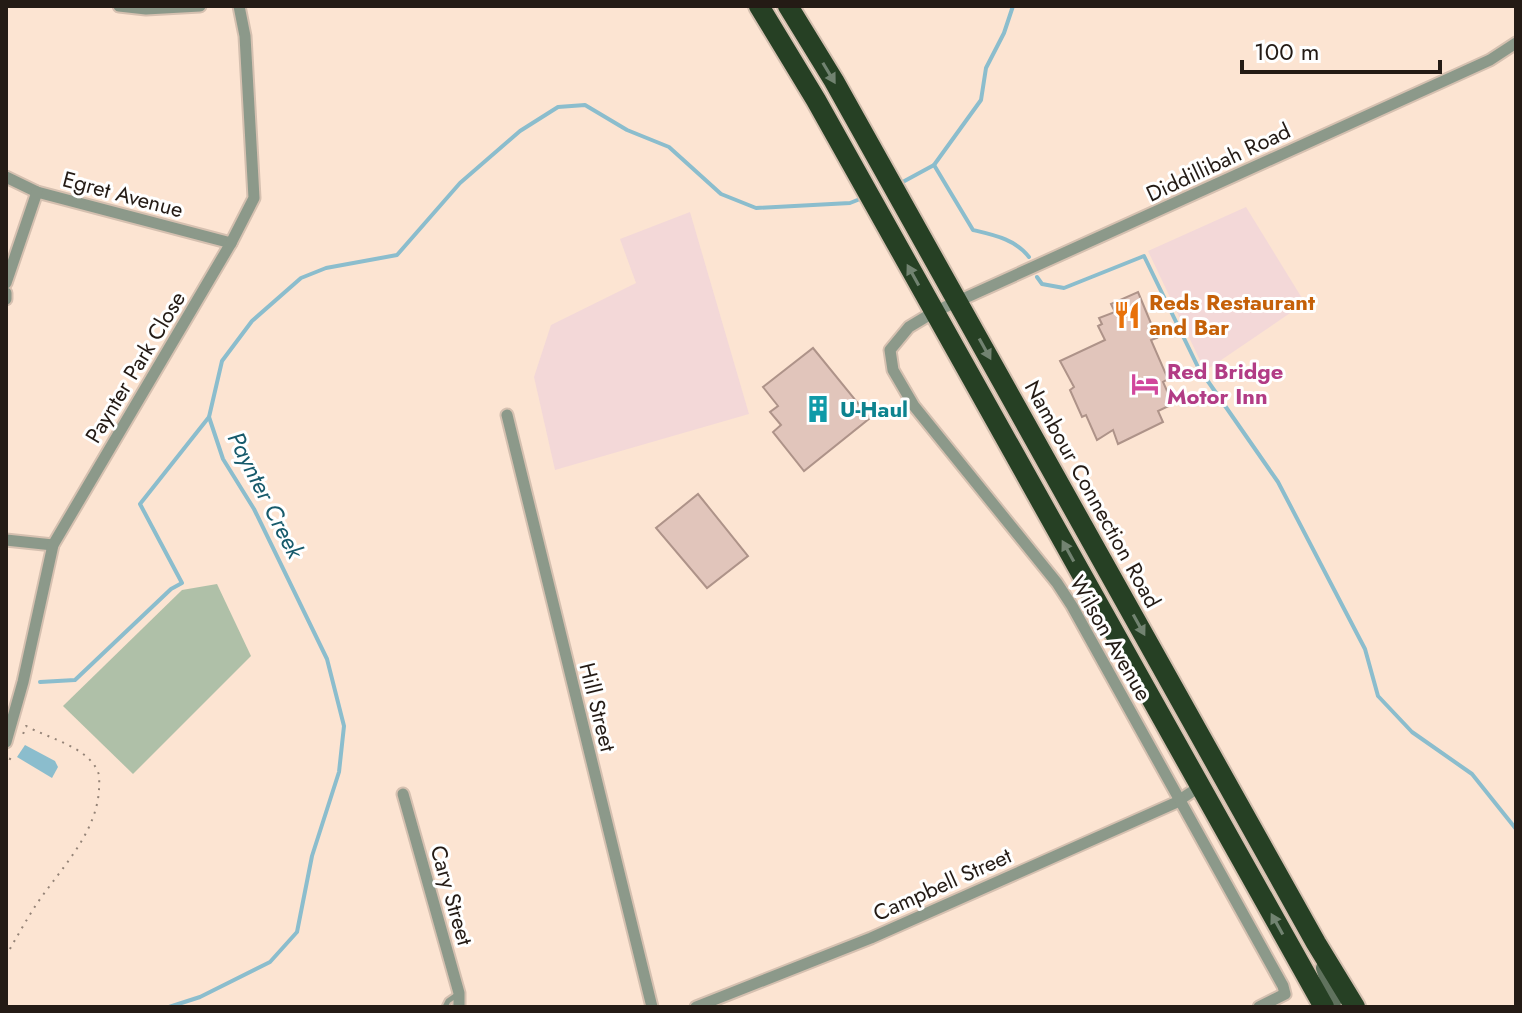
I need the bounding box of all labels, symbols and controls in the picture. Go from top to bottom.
scale bar [1242,24,1440,74]
text: 100 m [1254,34,1320,69]
one-way arrow [822,62,836,84]
street label: Diddillibah Road [1141,115,1295,209]
street label: Egret Avenue [59,163,187,225]
one-way arrow [907,264,921,286]
street label: Paynter Park Close [77,285,193,449]
place label: Reds Restaurant and Bar [1149,286,1315,343]
restaurant icon: Reds Restaurant and Bar [1112,300,1142,330]
one-way arrow [978,338,992,361]
place label: Red Bridge Motor Inn [1167,355,1283,412]
hotel icon: Red Bridge Motor Inn [1130,369,1160,399]
street label: Nambour Connection Road [1017,374,1169,614]
place label: U-Haul [840,393,908,425]
building icon: U-Haul [803,394,833,424]
water label: Paynter Creek [219,425,314,566]
one-way arrow [1061,540,1075,562]
street label: Wilson Avenue [1062,569,1160,707]
one-way arrow [1132,614,1146,636]
street label: Hill Street [572,659,625,756]
street label: Campbell Street [868,839,1017,929]
street label: Cary Street [422,841,482,949]
one-way arrow [1270,913,1284,935]

